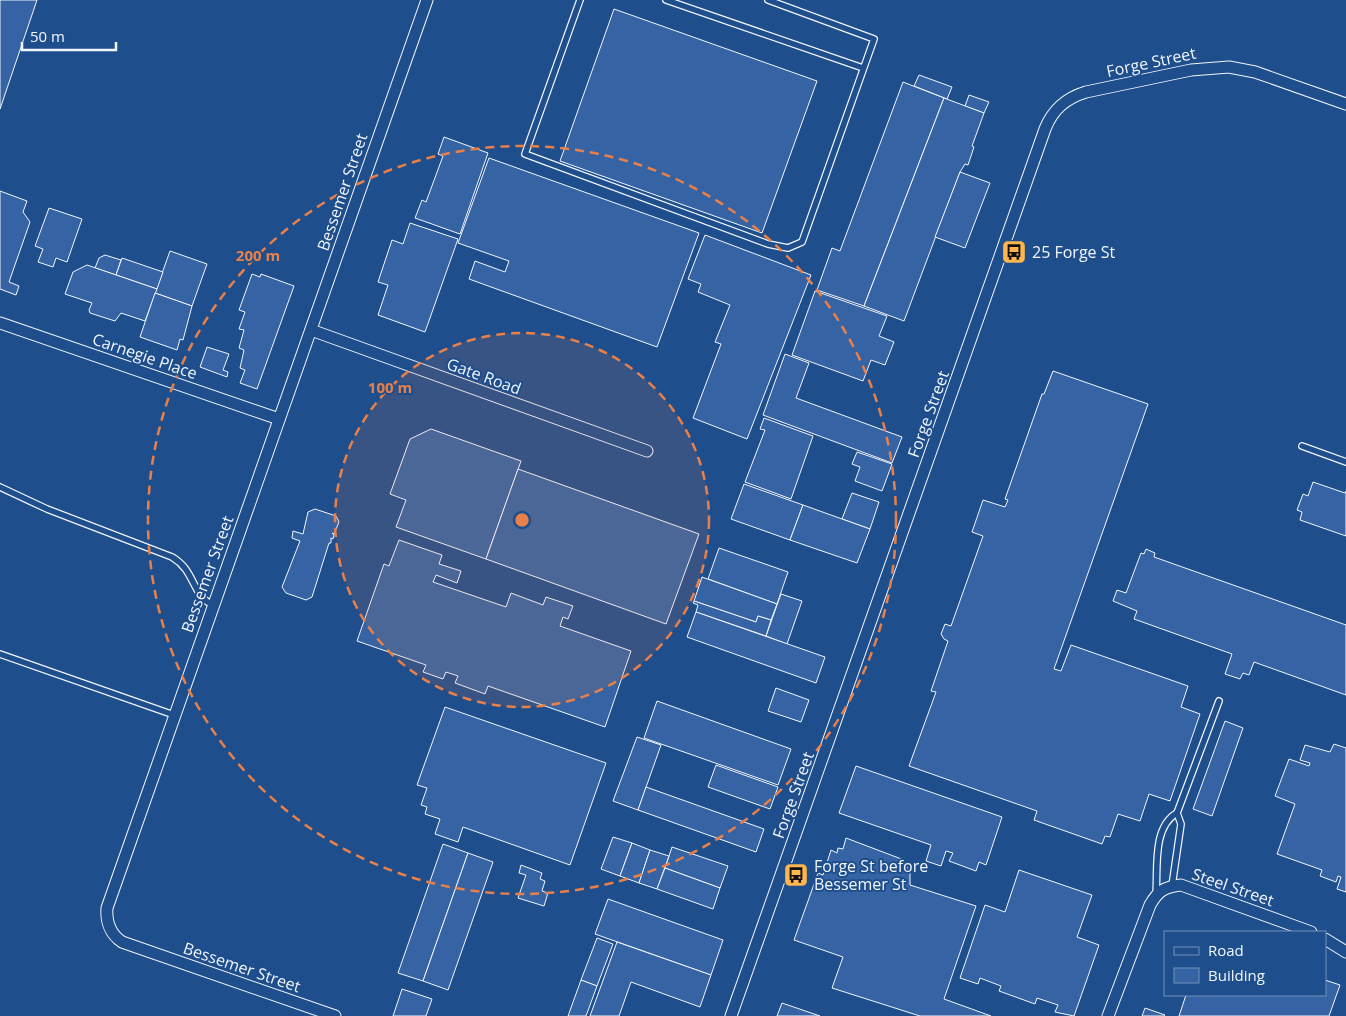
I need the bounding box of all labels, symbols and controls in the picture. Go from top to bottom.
scale bar [22,20,116,52]
text: 50 m [30,26,65,46]
street label: Forge Street [1104,42,1198,82]
street label: Bessemer Street [312,130,372,254]
bus stop icon: 25 Forge St [1001,239,1027,265]
place label: 25 Forge St [1032,241,1115,263]
text: 200 m [236,245,280,265]
street label: Carnegie Place [90,328,200,384]
street label: Gate Road [444,352,524,400]
street label: Forge Street [902,367,954,460]
text: 100 m [368,377,412,397]
centre of rings [513,511,531,529]
street label: Bessemer Street [176,512,238,635]
street label: Forge Street [767,748,819,841]
place label: Forge St before Bessemer St [814,855,928,895]
bus stop icon: Forge St before Bessemer St [783,862,809,888]
street label: Steel Street [1189,863,1277,911]
legend [1164,931,1326,996]
street label: Bessemer Street [180,937,304,997]
text: Road [1208,940,1244,960]
text: Building [1208,965,1265,985]

